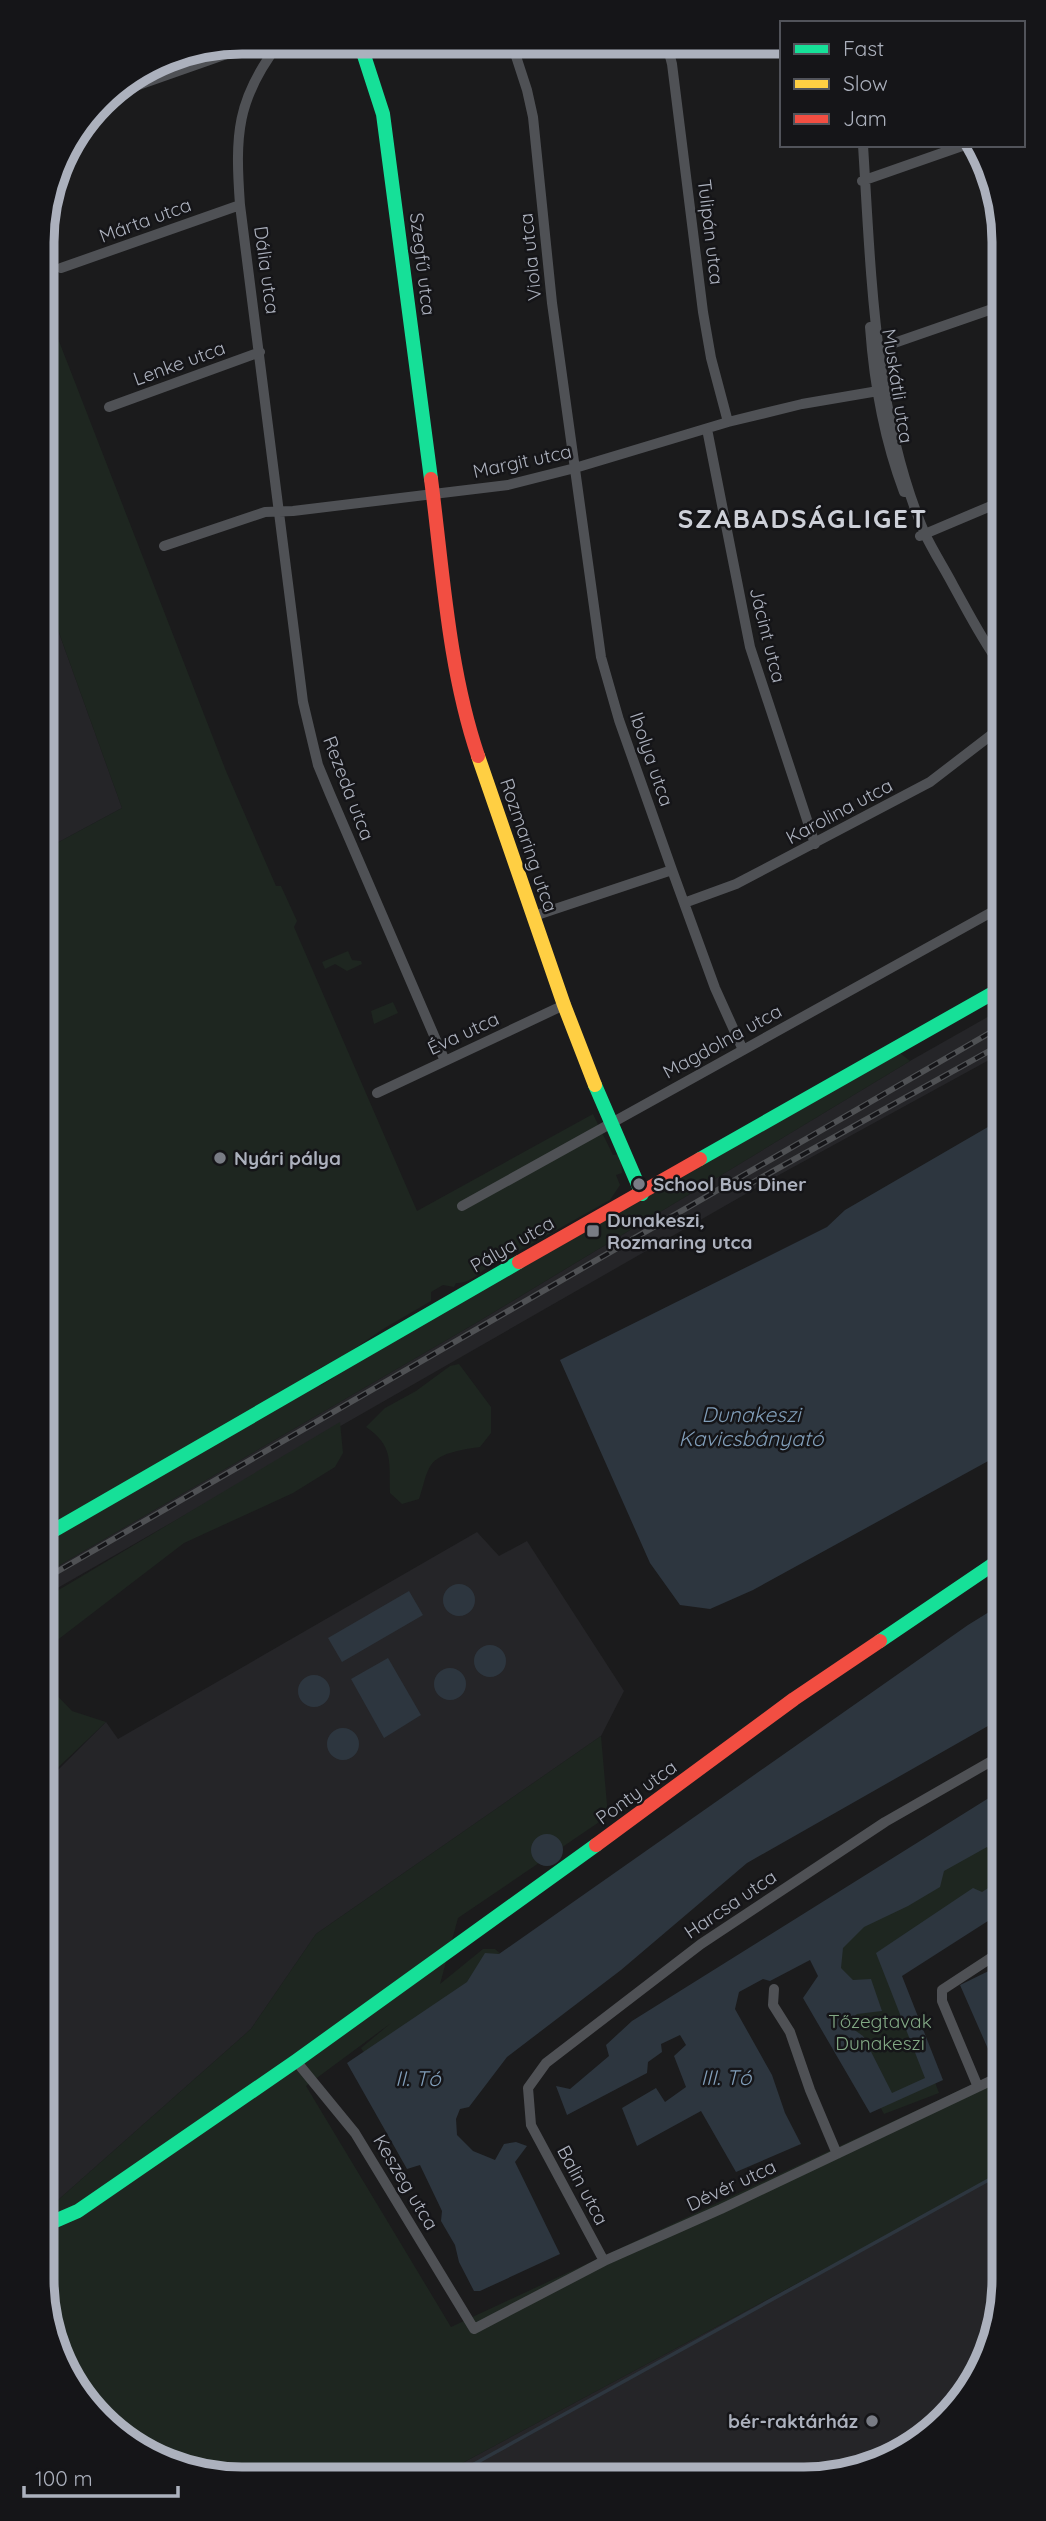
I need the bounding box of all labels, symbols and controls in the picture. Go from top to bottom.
legend [780,21,1025,147]
text: Fast [843,35,884,61]
text: Slow [843,70,888,96]
text: Jam [843,105,887,131]
street label: Tulipán utca [693,178,729,286]
street label: Márta utca [96,192,194,248]
street label: Szegfű utca [405,211,441,317]
street label: Viola utca [513,212,547,302]
street label: Dália utca [249,224,285,316]
street label: Muskátli utca [877,327,919,445]
street label: Lenke utca [130,335,228,391]
street label: Margit utca [470,439,574,483]
district label: SZABADSÁGLIGET [678,502,928,535]
street label: Jácint utca [745,585,791,685]
street label: Ibolya utca [625,709,679,809]
street label: Rezeda utca [318,732,380,844]
street label: Karolina utca [782,773,896,849]
street label: Rozmaring utca [495,775,563,915]
street label: Magdolna utca [658,998,786,1084]
street label: Éva utca [423,1006,503,1060]
place label: Nyári pálya [234,1146,341,1170]
marker: Nyári pálya [212,1150,228,1166]
place label: School Bus Diner [653,1172,806,1196]
marker: School Bus Diner [631,1176,647,1192]
place label: Dunakeszi, Rozmaring utca [607,1208,752,1254]
street label: Pálya utca [466,1210,558,1278]
marker: Dunakeszi, Rozmaring utca [585,1223,601,1239]
water label: Dunakeszi Kavicsbányató [679,1401,825,1451]
street label: Ponty utca [591,1755,681,1829]
street label: Harcsa utca [679,1864,781,1944]
park label: Tőzegtavak Dunakeszi [828,2009,932,2055]
water label: III. Tó [701,2064,753,2090]
water label: II. Tó [395,2065,442,2091]
street label: Keszeg utca [368,2130,444,2234]
street label: Balin utca [552,2141,614,2229]
street label: Dévér utca [682,2154,780,2216]
place label: bér-raktárház [728,2409,858,2433]
marker: bér-raktárház [864,2413,880,2429]
scale bar [24,2454,178,2498]
text: 100 m [35,2465,93,2491]

